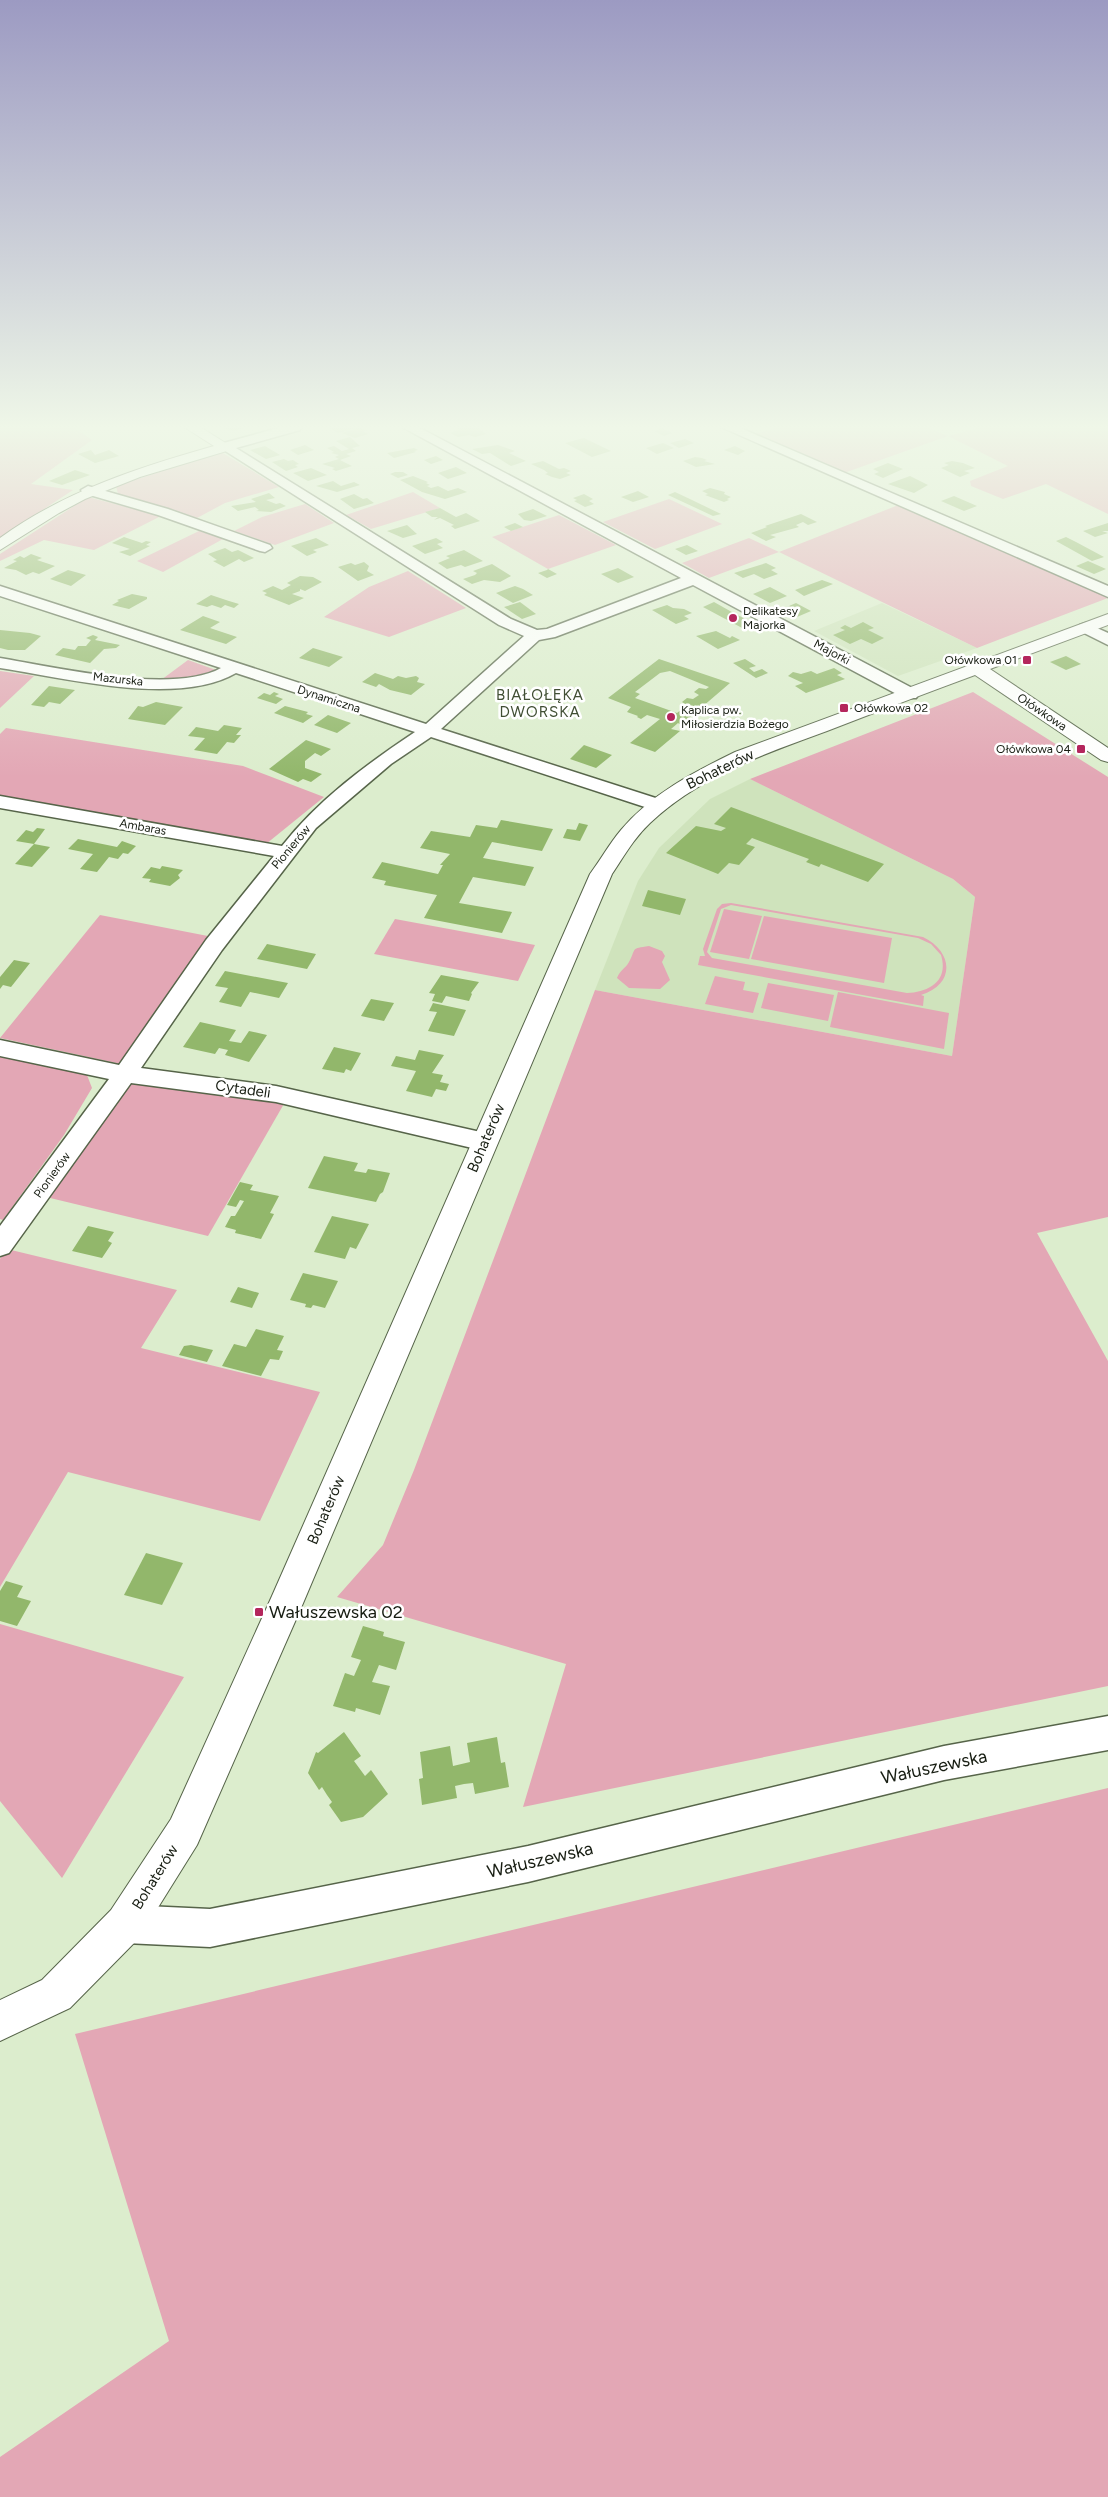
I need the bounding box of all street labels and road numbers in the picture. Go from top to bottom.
street label: Majorki [811,637,853,667]
street label: Mazurska [92,669,144,689]
street label: Dynamiczna [296,682,362,716]
street label: Ołówkowa [1015,690,1069,734]
street label: Bohaterów [683,745,757,793]
street label: Ambaras [119,816,168,838]
street label: Pionierów [269,822,314,872]
street label: Cytadeli [214,1076,272,1102]
street label: Bohaterów [463,1101,509,1175]
street label: Pionierów [31,1149,74,1201]
street label: Bohaterów [303,1473,349,1547]
street label: Wałuszewska [879,1745,989,1789]
street label: Wałuszewska [485,1837,595,1883]
street label: Bohaterów [128,1841,182,1913]

